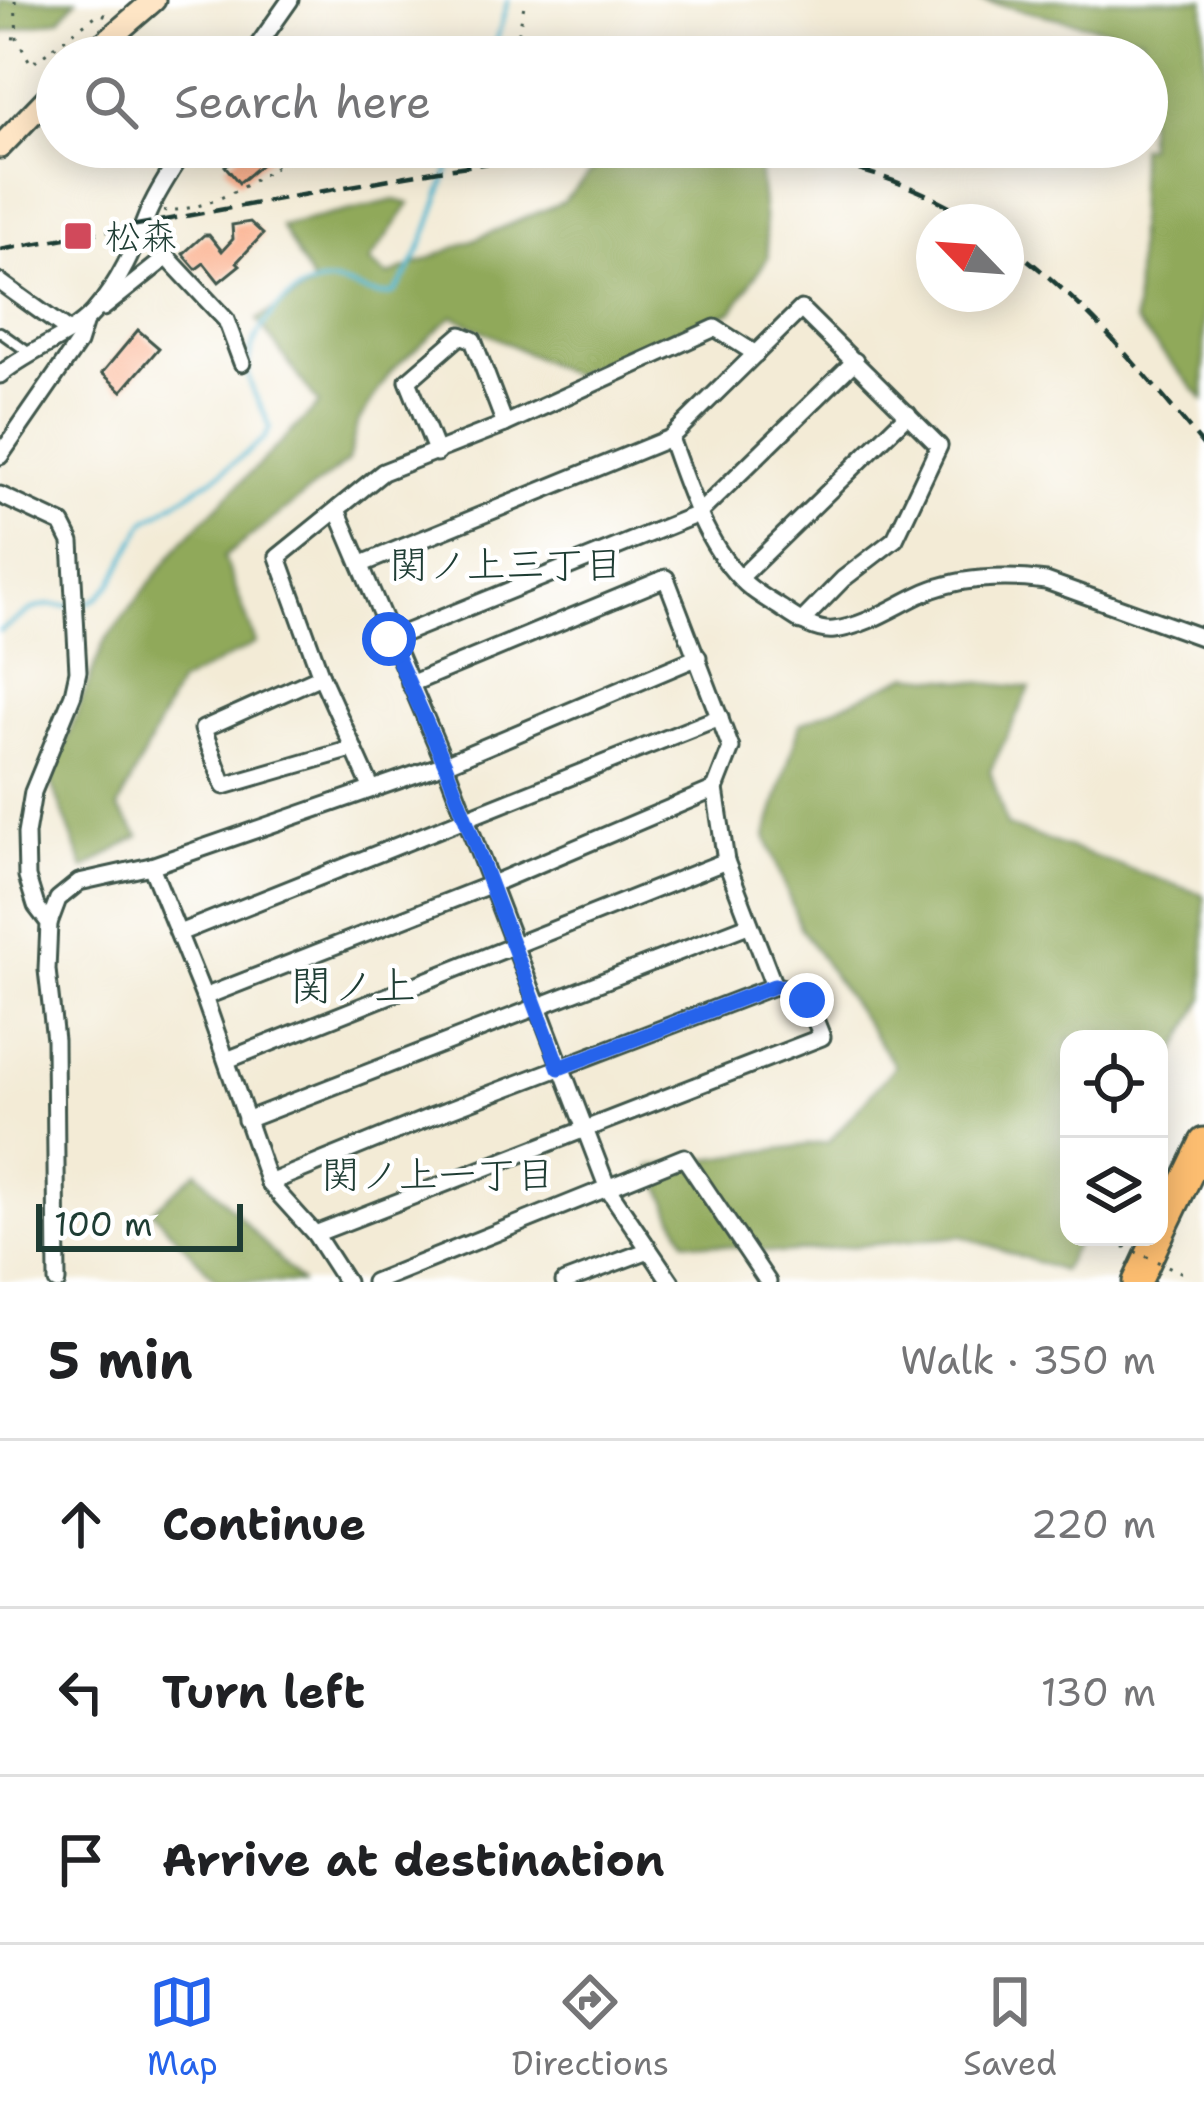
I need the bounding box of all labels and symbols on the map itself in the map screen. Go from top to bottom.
north arrow [916,204,1024,312]
place label: 松森 [105,212,177,261]
marker: 松森 [62,220,94,252]
district label: 関ノ上三丁目 [389,538,623,590]
route start [362,612,416,666]
district label: 関ノ上 [290,957,416,1013]
route end [780,973,834,1027]
district label: 関ノ上一丁目 [321,1148,555,1200]
scale bar [36,1198,243,1251]

